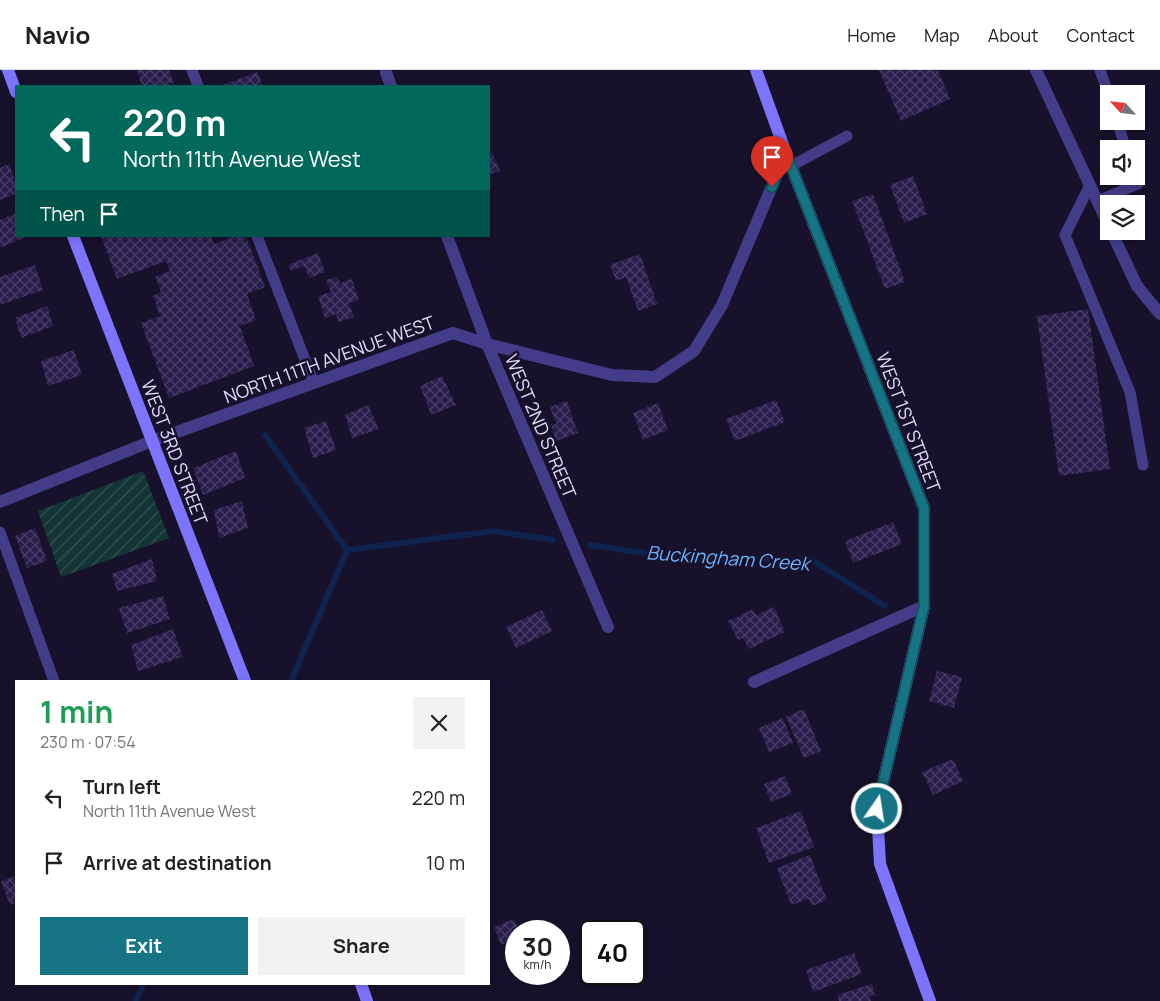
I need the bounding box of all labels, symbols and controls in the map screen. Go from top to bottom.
text: Navio [25,18,90,51]
text: Home [847,23,896,47]
text: Map [924,23,960,47]
text: About [988,23,1038,47]
text: Contact [1066,23,1135,47]
north arrow [1100,85,1145,130]
map controls [1100,85,1145,240]
text: 220 m [123,99,226,147]
icon: left [40,105,105,170]
pin [751,136,793,187]
button: sound [1100,140,1145,185]
icon: arrive [758,143,786,171]
text: North 11th Avenue West [123,144,361,174]
button: layers [1100,195,1145,240]
icon: arrive [95,200,123,228]
text: Then [40,201,85,227]
street label: NORTH 11TH AVENUE WEST [220,310,438,408]
street label: WEST 1ST STREET [871,349,947,496]
street label: WEST 2ND STREET [500,350,582,502]
street label: WEST 3RD STREET [136,376,214,528]
water label: Buckingham Creek [646,539,813,577]
text: 1 min [40,691,113,732]
button: close [413,697,465,749]
text: 230 m · 07:54 [40,731,136,753]
text: Turn left [83,774,161,800]
position arrow [850,782,902,834]
icon: left [40,784,68,812]
text: 220 m [412,785,465,811]
text: North 11th Avenue West [83,800,256,822]
icon: arrive [40,849,68,877]
text: Arrive at destination [83,850,272,876]
text: 10 m [426,850,465,876]
button: Exit [40,917,248,975]
button: Share [258,917,465,975]
speed limit sign: 40 [580,920,645,985]
text: 30 [522,929,553,964]
text: km/h [524,956,551,973]

